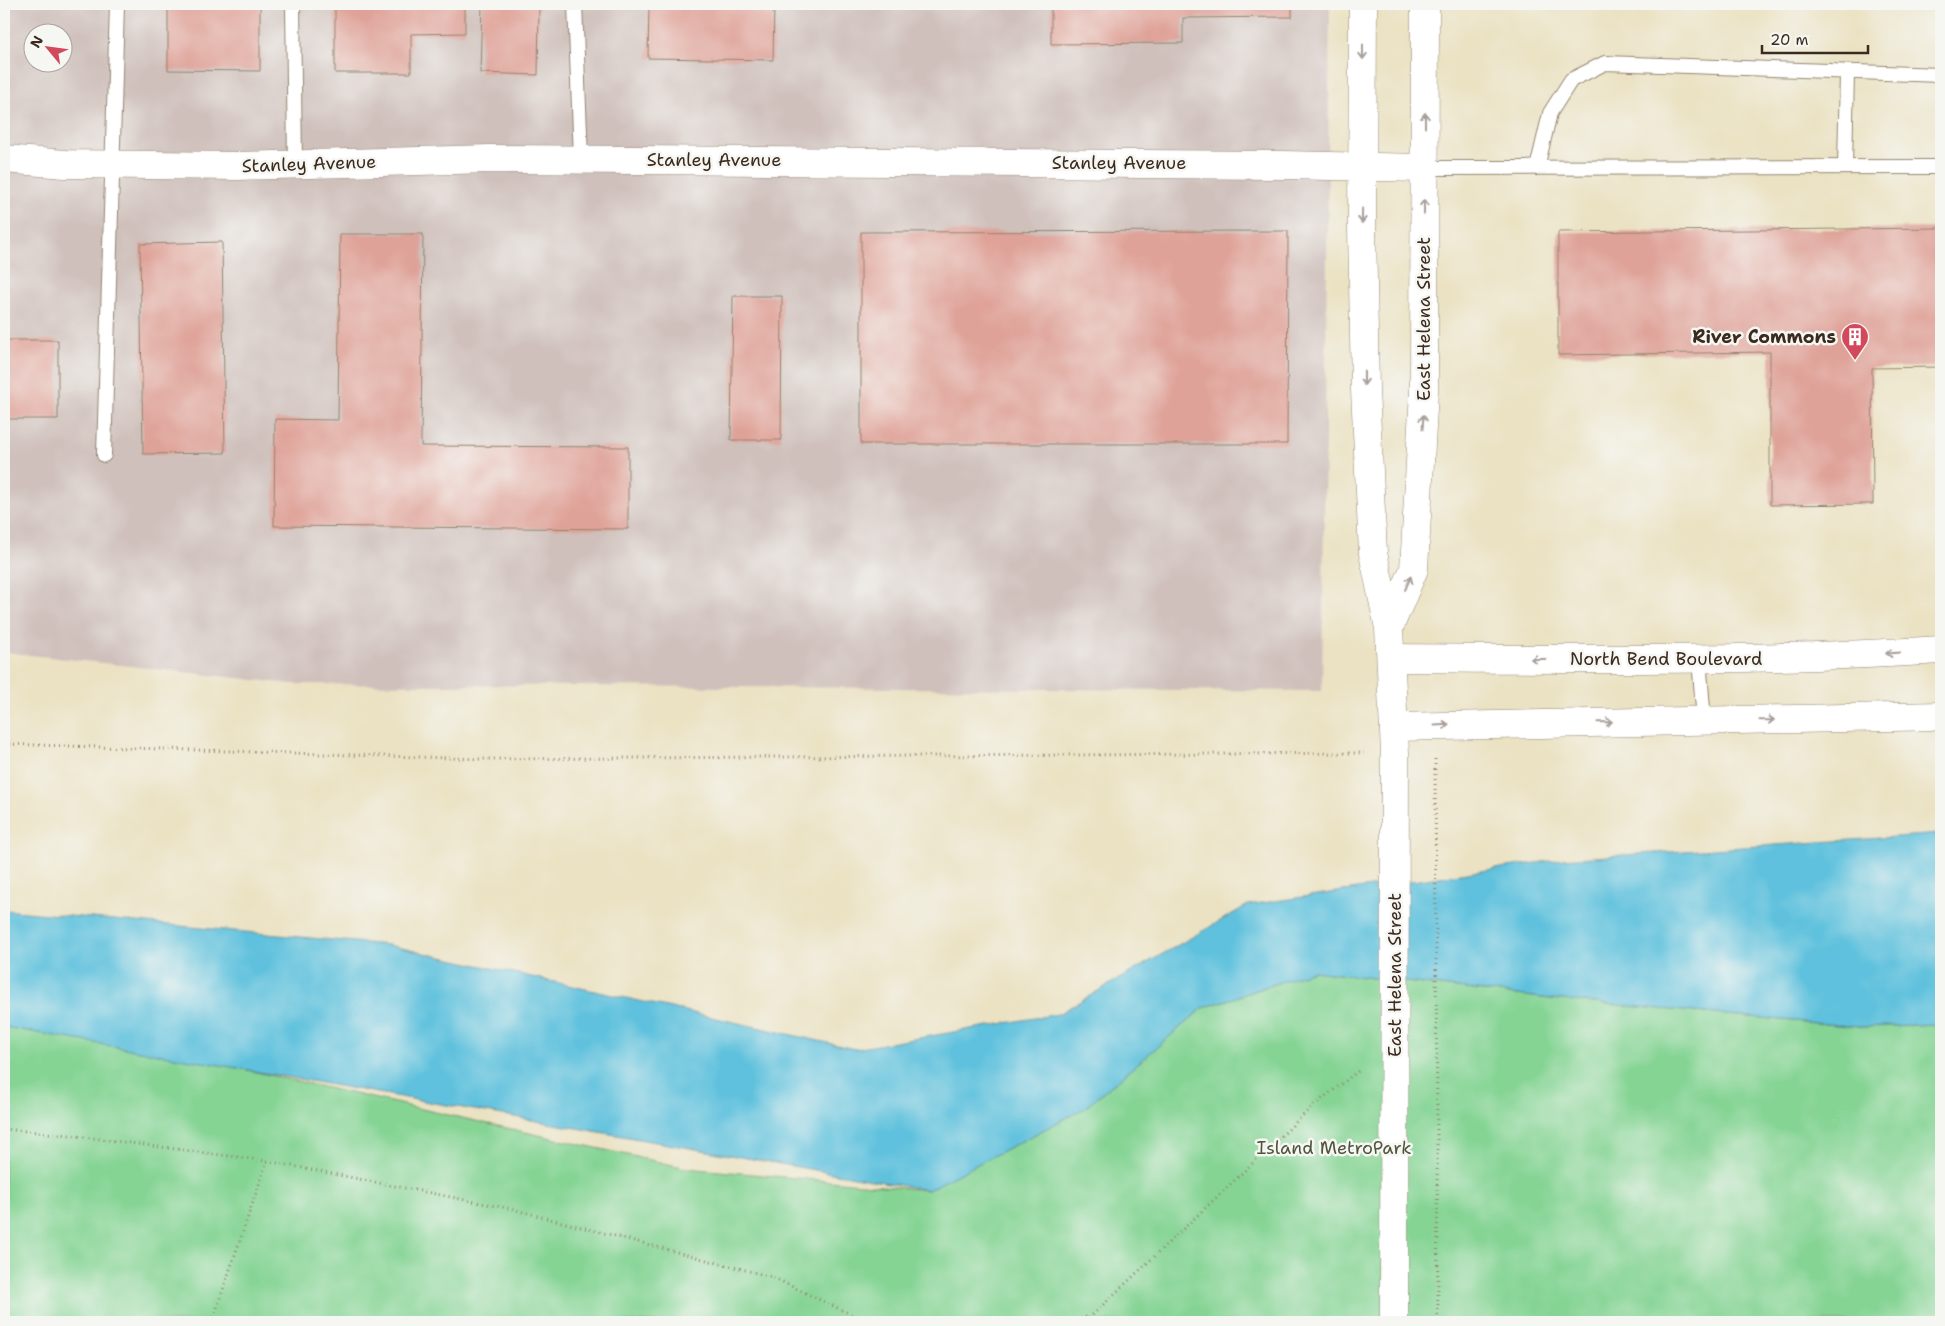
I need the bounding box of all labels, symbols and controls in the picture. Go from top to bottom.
north arrow [22,22,72,72]
scale bar [1762,22,1869,54]
text: 20 m [1770,30,1809,50]
text: N [26,32,47,51]
one-way arrow [1358,44,1368,60]
one-way arrow [1420,112,1430,128]
street label: Stanley Avenue [647,148,781,172]
street label: Stanley Avenue [241,150,377,178]
street label: Stanley Avenue [1052,151,1186,175]
one-way arrow [1419,199,1429,216]
one-way arrow [1357,207,1367,223]
street label: East Helena Street [1412,237,1436,401]
building icon: River Commons [1840,322,1870,361]
place label: River Commons [1692,325,1836,349]
one-way arrow [1360,370,1369,386]
one-way arrow [1418,414,1427,430]
one-way arrow [1403,576,1413,591]
street label: North Bend Boulevard [1570,647,1762,671]
one-way arrow [1885,649,1901,658]
one-way arrow [1530,654,1546,664]
one-way arrow [1759,715,1775,725]
one-way arrow [1597,718,1613,727]
one-way arrow [1434,720,1450,729]
street label: East Helena Street [1383,893,1407,1057]
park label: Island MetroPark [1257,1136,1411,1160]

